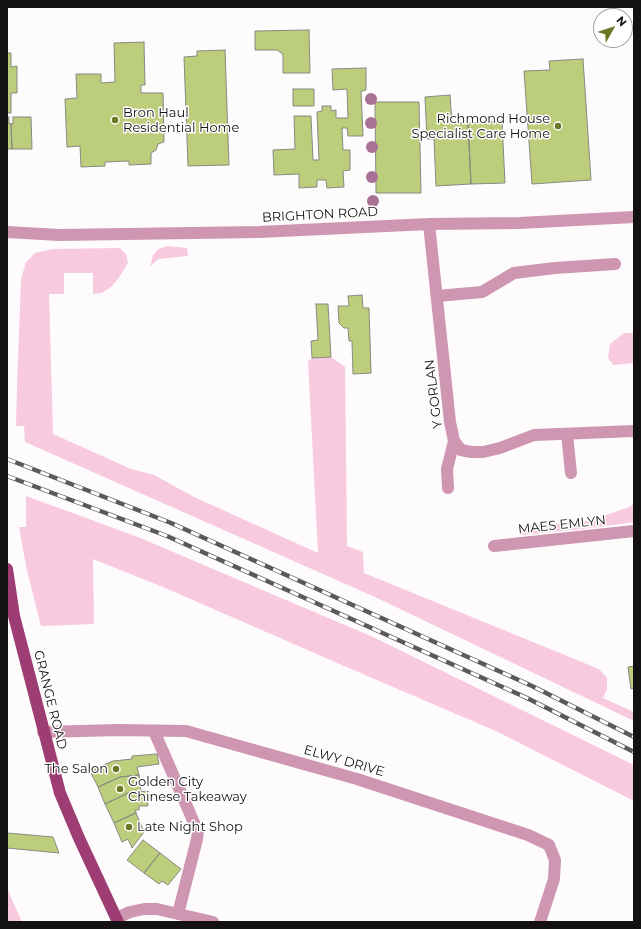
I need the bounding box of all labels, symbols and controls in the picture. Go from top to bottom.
north arrow [593,8,633,48]
text: N [613,13,630,29]
place label: Bron Haul Residential Home [123,105,239,136]
place label: Richmond House Specialist Care Home [411,111,550,142]
marker: Bron Haul Residential Home [110,115,120,125]
marker: Richmond House Specialist Care Home [553,121,563,131]
street label: BRIGHTON ROAD [262,204,378,226]
street label: Y GORLAN [422,359,446,429]
street label: MAES EMLYN [517,513,607,537]
street label: GRANGE ROAD [30,649,70,751]
street label: ELWY DRIVE [302,742,386,780]
place label: The Salon [44,761,108,777]
marker: The Salon [111,764,121,774]
place label: Golden City Chinese Takeaway [128,774,247,805]
marker: Golden City Chinese Takeaway [115,784,125,794]
place label: Late Night Shop [137,819,243,835]
marker: Late Night Shop [124,822,134,832]

